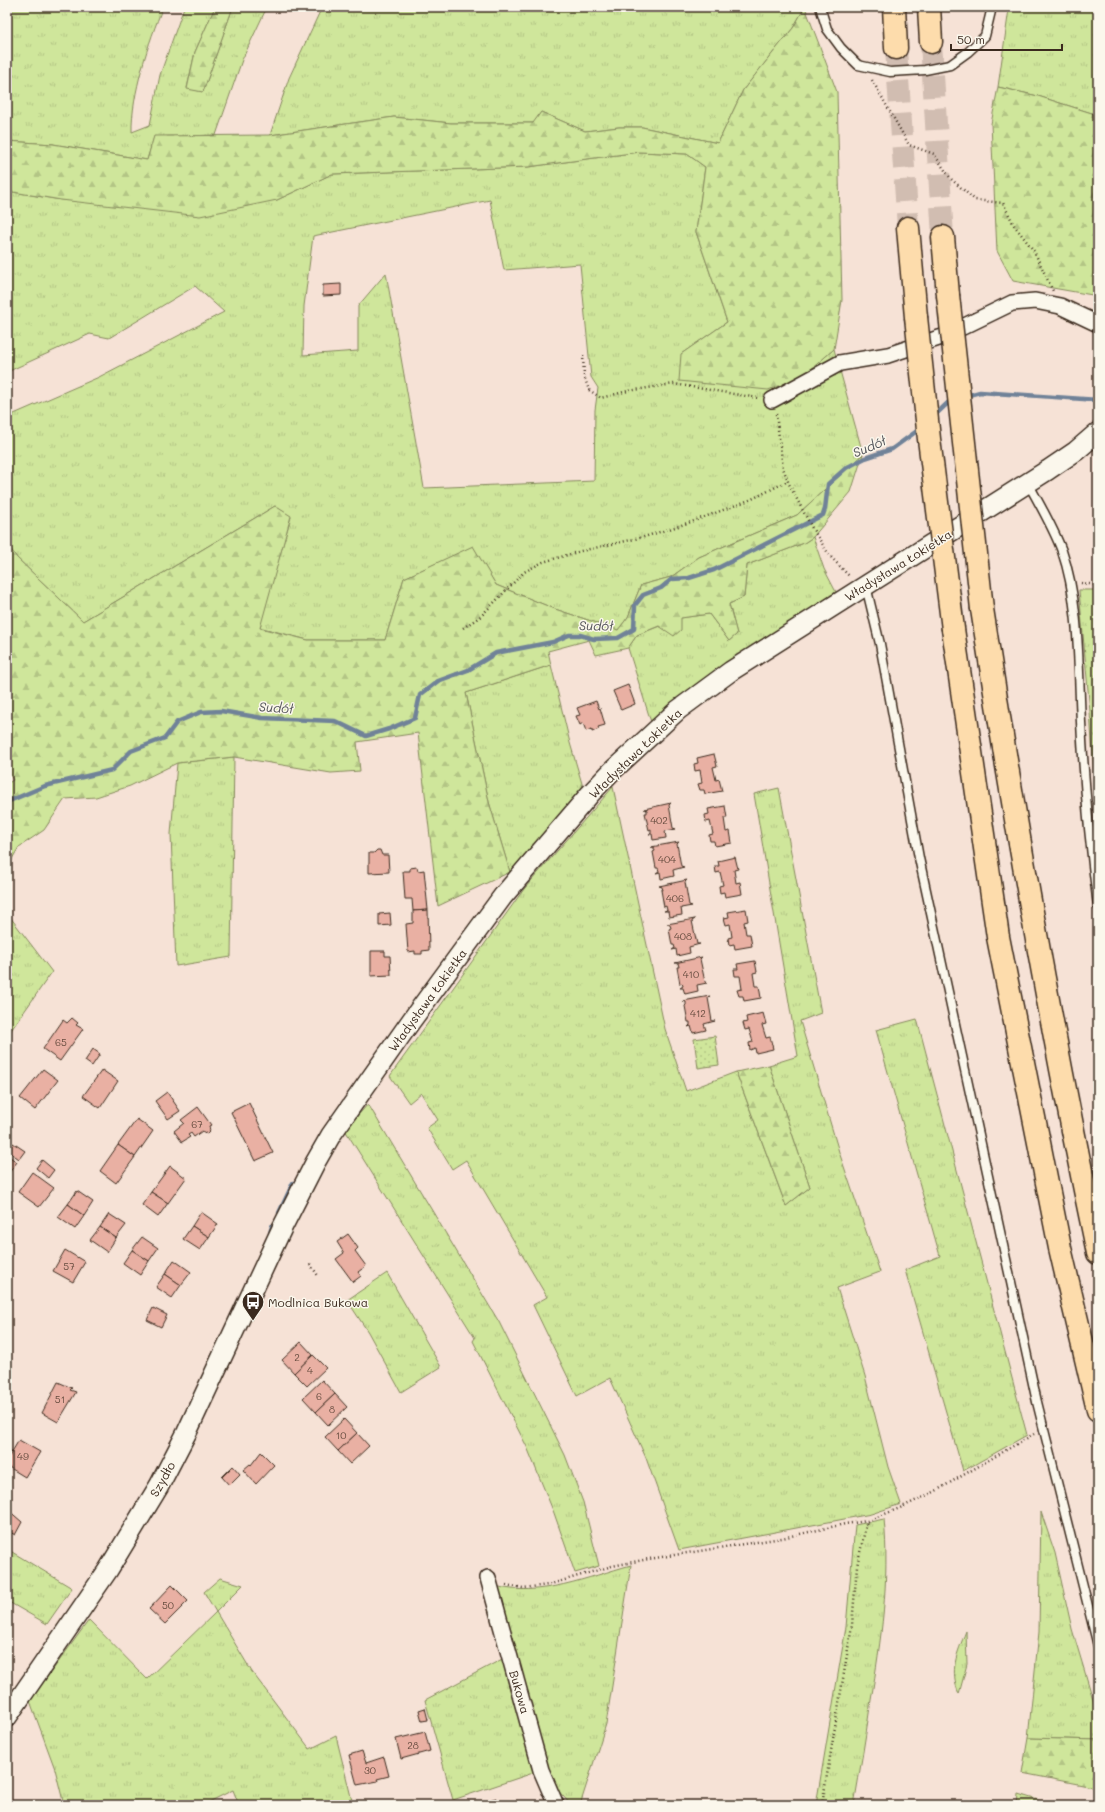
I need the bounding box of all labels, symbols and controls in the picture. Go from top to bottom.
scale bar [951,26,1062,52]
text: 50 m [957,31,985,47]
water label: Sudół [850,431,889,461]
street label: Władysława Łokietka [841,526,955,604]
water label: Sudół [579,616,614,634]
water label: Sudół [258,697,295,717]
street label: Władysława Łokietka [585,704,685,802]
house number: 402 [650,813,668,827]
house number: 404 [658,852,676,866]
house number: 406 [666,891,684,905]
house number: 408 [674,929,692,943]
street label: Władysława Łokietka [384,945,470,1055]
house number: 410 [683,967,699,981]
house number: 412 [690,1006,706,1020]
house number: 65 [55,1035,67,1049]
house number: 67 [191,1117,203,1131]
house number: 57 [63,1259,75,1273]
bus stop icon: Modlnica Bukowa [240,1289,266,1322]
place label: Modlnica Bukowa [268,1294,368,1310]
house number: 2 [294,1350,300,1364]
house number: 4 [307,1363,313,1377]
house number: 6 [316,1389,322,1403]
house number: 51 [55,1392,65,1406]
house number: 8 [329,1402,335,1416]
house number: 10 [336,1428,346,1442]
house number: 49 [17,1449,29,1463]
street label: Szydło [146,1458,178,1500]
house number: 50 [162,1598,174,1612]
street label: Bukowa [506,1669,534,1715]
house number: 28 [407,1738,419,1752]
house number: 30 [364,1763,376,1777]

